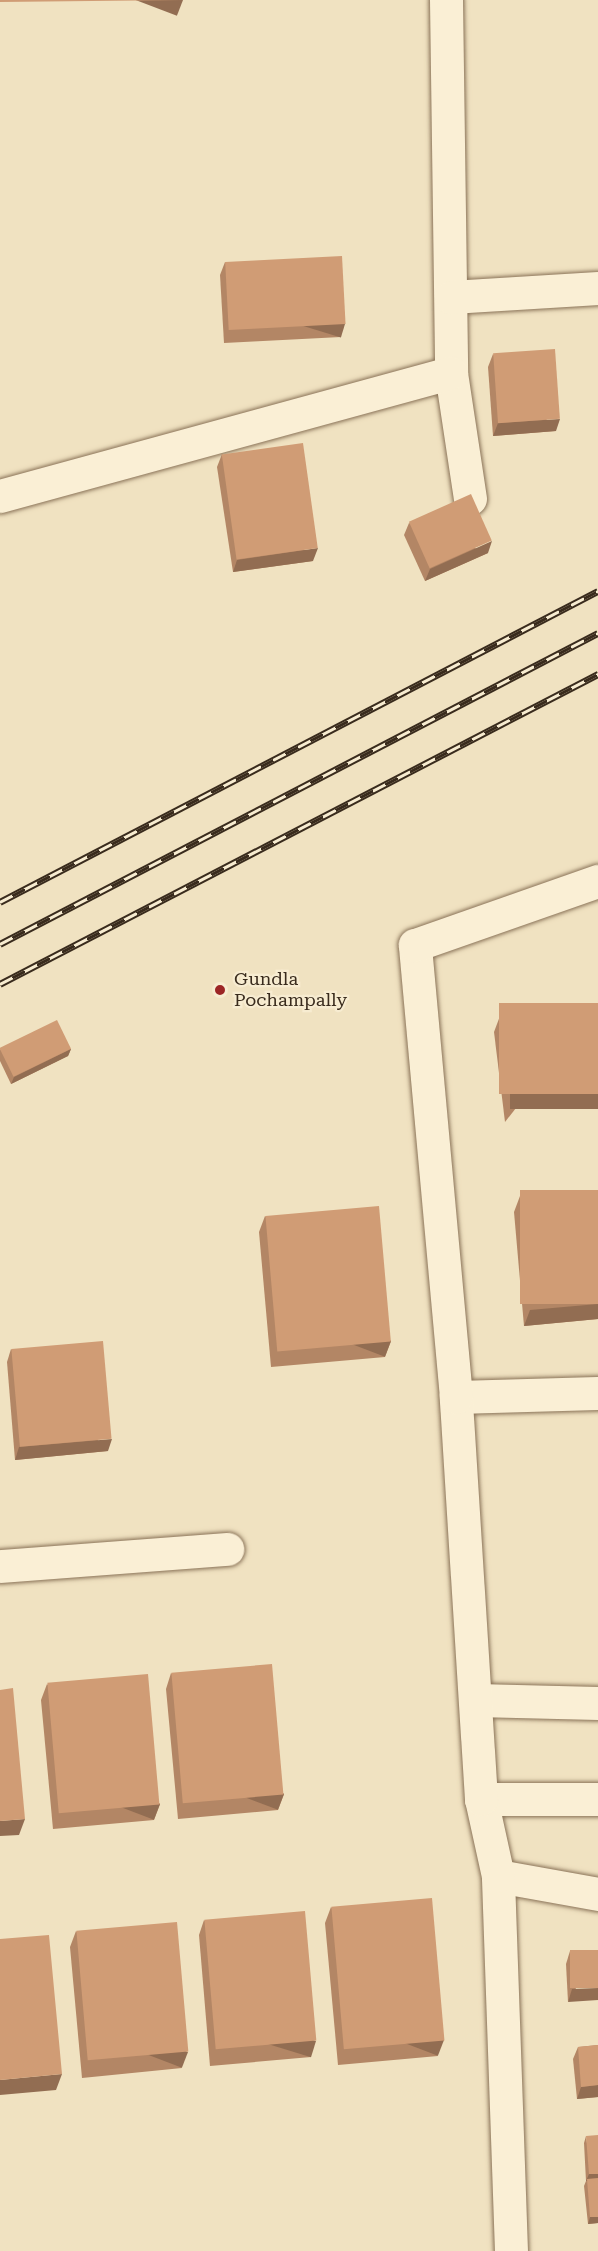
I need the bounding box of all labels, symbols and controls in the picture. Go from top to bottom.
place label: Gundla Pochampally [234,969,347,1012]
marker: Gundla Pochampally [211,981,229,999]

